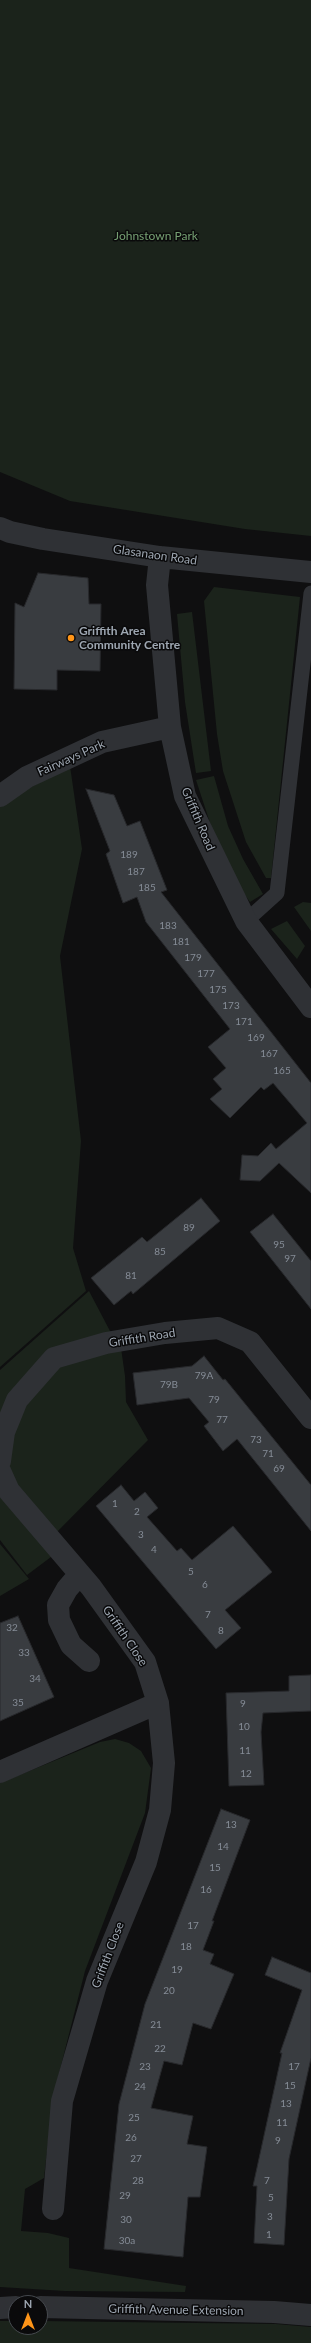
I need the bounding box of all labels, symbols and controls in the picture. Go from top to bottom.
park label: Johnstown Park [114,229,198,243]
street label: Glasanaon Road [112,542,198,568]
place label: Griffith Area Community Centre [79,624,180,652]
marker: Griffith Area Community Centre [66,633,76,643]
street label: Fairways Park [35,737,107,779]
street label: Griffith Road [178,785,218,853]
house number: 189 [120,849,138,861]
house number: 187 [127,866,145,878]
house number: 185 [138,882,156,894]
house number: 183 [159,920,177,932]
house number: 181 [172,936,190,948]
house number: 179 [184,952,202,964]
house number: 177 [197,968,215,980]
house number: 175 [209,984,227,996]
house number: 173 [222,1000,240,1012]
house number: 171 [235,1016,253,1028]
house number: 169 [247,1032,265,1044]
house number: 167 [260,1048,278,1060]
house number: 165 [273,1065,291,1077]
house number: 89 [183,1222,195,1234]
house number: 95 [273,1239,285,1251]
house number: 85 [154,1246,166,1258]
house number: 97 [284,1253,296,1265]
house number: 81 [125,1270,137,1282]
street label: Griffith Road [108,1326,176,1350]
house number: 79A [195,1370,213,1382]
house number: 79B [160,1379,178,1391]
house number: 79 [208,1394,220,1406]
house number: 77 [216,1414,228,1426]
house number: 73 [250,1434,262,1446]
house number: 71 [262,1448,274,1460]
house number: 69 [273,1463,285,1475]
house number: 1 [112,1498,118,1510]
house number: 2 [134,1506,140,1518]
house number: 3 [138,1529,144,1541]
house number: 4 [151,1544,157,1556]
house number: 5 [188,1566,194,1578]
house number: 6 [202,1579,208,1591]
street label: Griffith Close [100,1603,150,1669]
house number: 7 [205,1609,211,1621]
house number: 32 [6,1622,18,1634]
house number: 8 [218,1625,224,1637]
house number: 33 [18,1647,30,1659]
house number: 34 [29,1673,41,1685]
house number: 35 [12,1697,24,1709]
house number: 9 [240,1698,246,1710]
house number: 10 [238,1721,250,1733]
house number: 11 [239,1745,251,1757]
house number: 12 [240,1768,252,1780]
house number: 13 [225,1819,237,1831]
house number: 14 [217,1841,229,1853]
house number: 15 [209,1862,221,1874]
house number: 16 [200,1884,212,1896]
street label: Griffith Close [89,1920,127,1990]
house number: 17 [187,1920,199,1932]
house number: 18 [180,1941,192,1953]
house number: 19 [171,1964,183,1976]
house number: 20 [163,1985,175,1997]
house number: 21 [150,2019,162,2031]
house number: 22 [154,2043,166,2055]
house number: 23 [139,2061,151,2073]
house number: 17 [288,2061,300,2073]
house number: 15 [284,2080,296,2092]
house number: 24 [134,2081,146,2093]
house number: 13 [280,2098,292,2110]
house number: 25 [128,2112,140,2124]
house number: 11 [276,2117,288,2129]
house number: 26 [125,2132,137,2144]
house number: 9 [275,2135,281,2147]
house number: 27 [130,2153,142,2165]
house number: 28 [132,2175,144,2187]
house number: 7 [264,2175,270,2187]
house number: 29 [119,2190,131,2202]
house number: 5 [268,2192,274,2204]
house number: 3 [267,2211,273,2223]
house number: 30 [120,2214,132,2226]
house number: 1 [266,2229,272,2241]
house number: 30a [119,2235,135,2247]
north arrow [8,2295,48,2335]
text: N [24,2297,32,2310]
street label: Griffith Avenue Extension [108,2302,244,2318]

